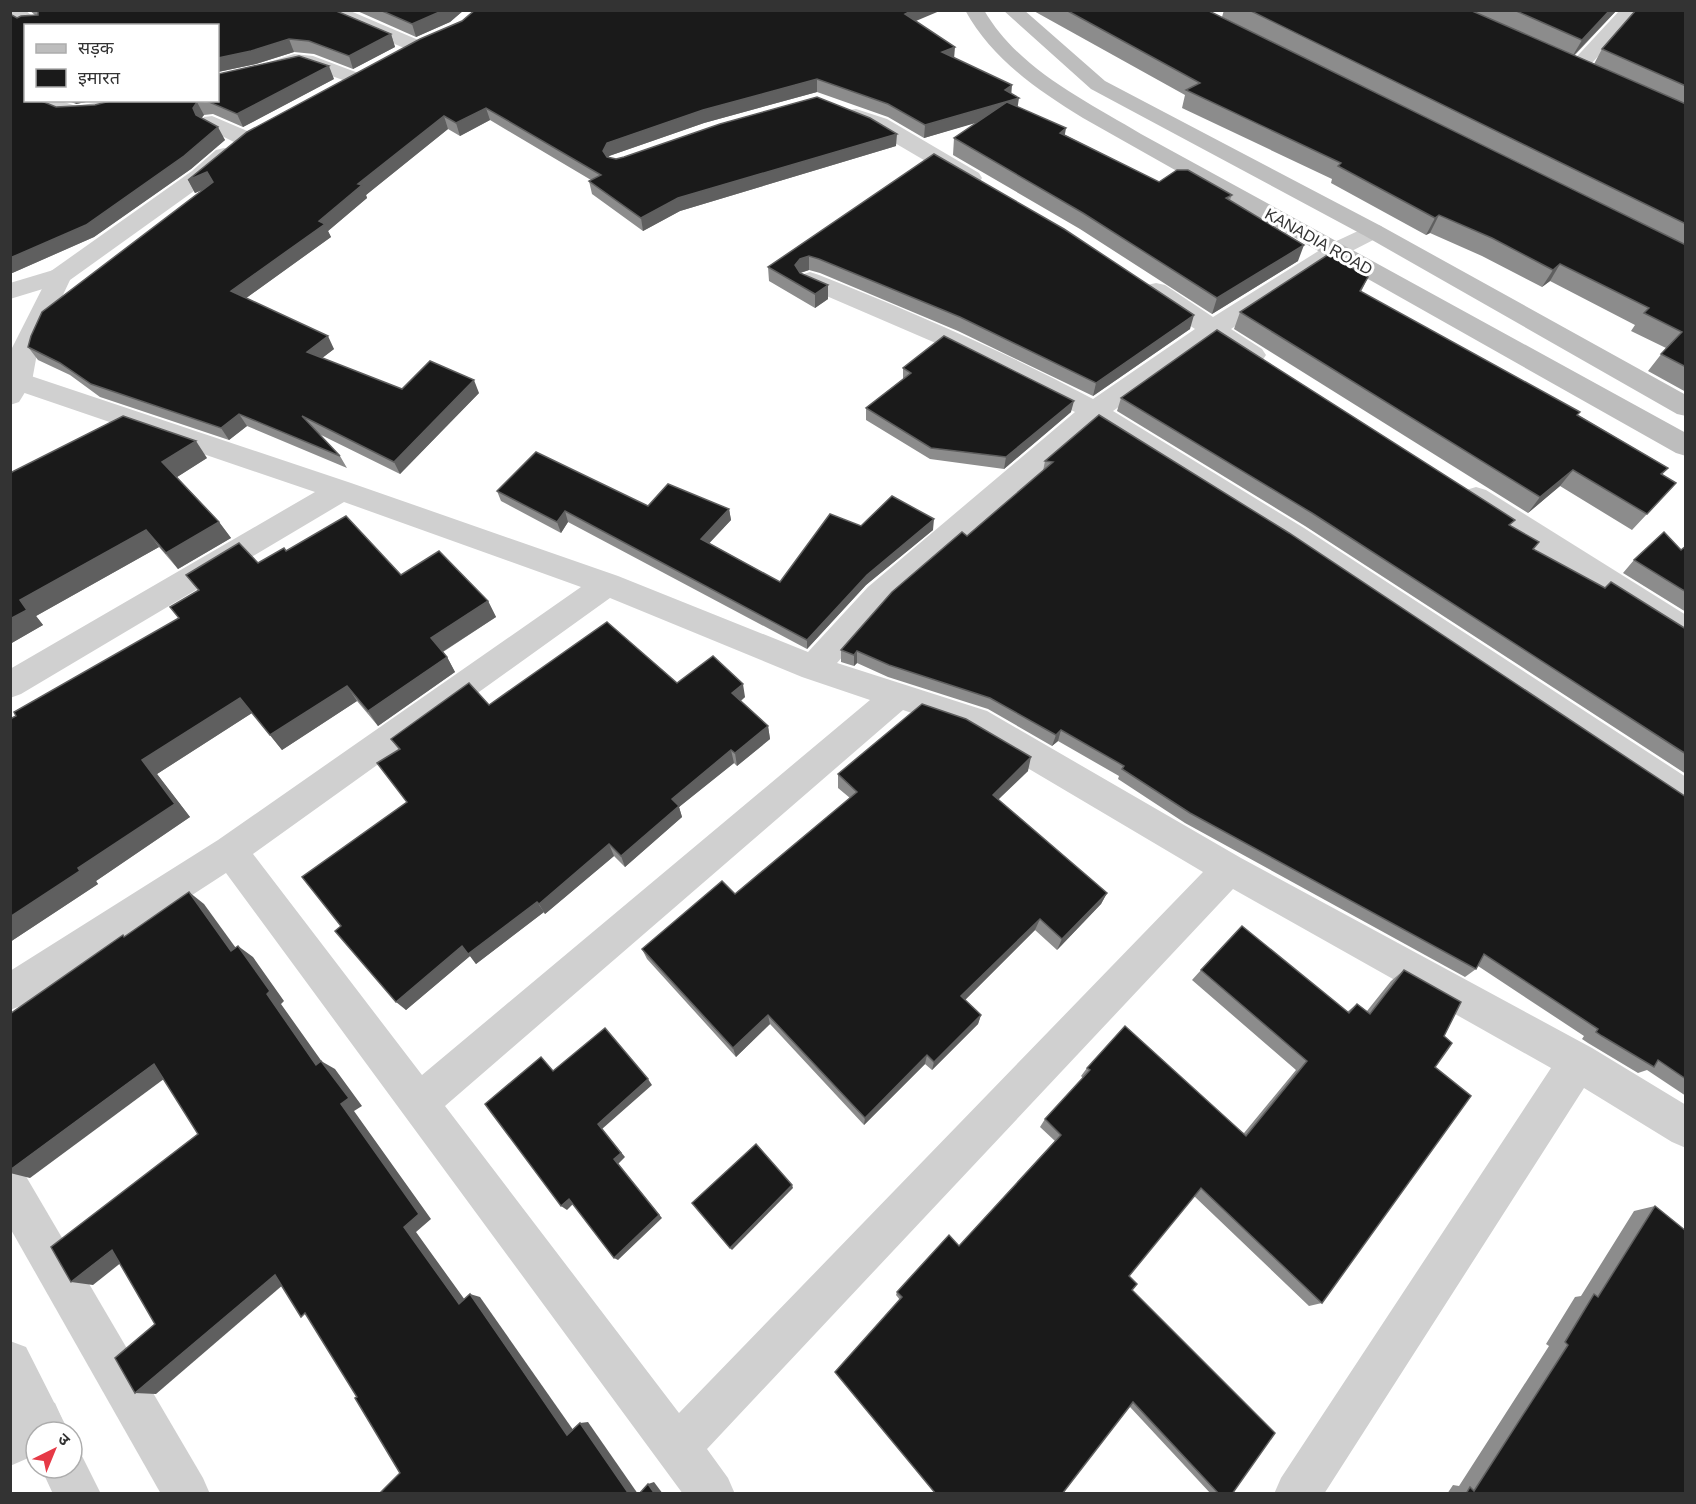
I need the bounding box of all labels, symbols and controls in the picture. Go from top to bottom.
legend [24,24,219,102]
text: सड़क [78,38,115,58]
text: इमारत [78,68,121,88]
street label: KANADIA ROAD [1262,205,1375,278]
north arrow [24,1420,84,1480]
text: उ [55,1430,74,1449]

